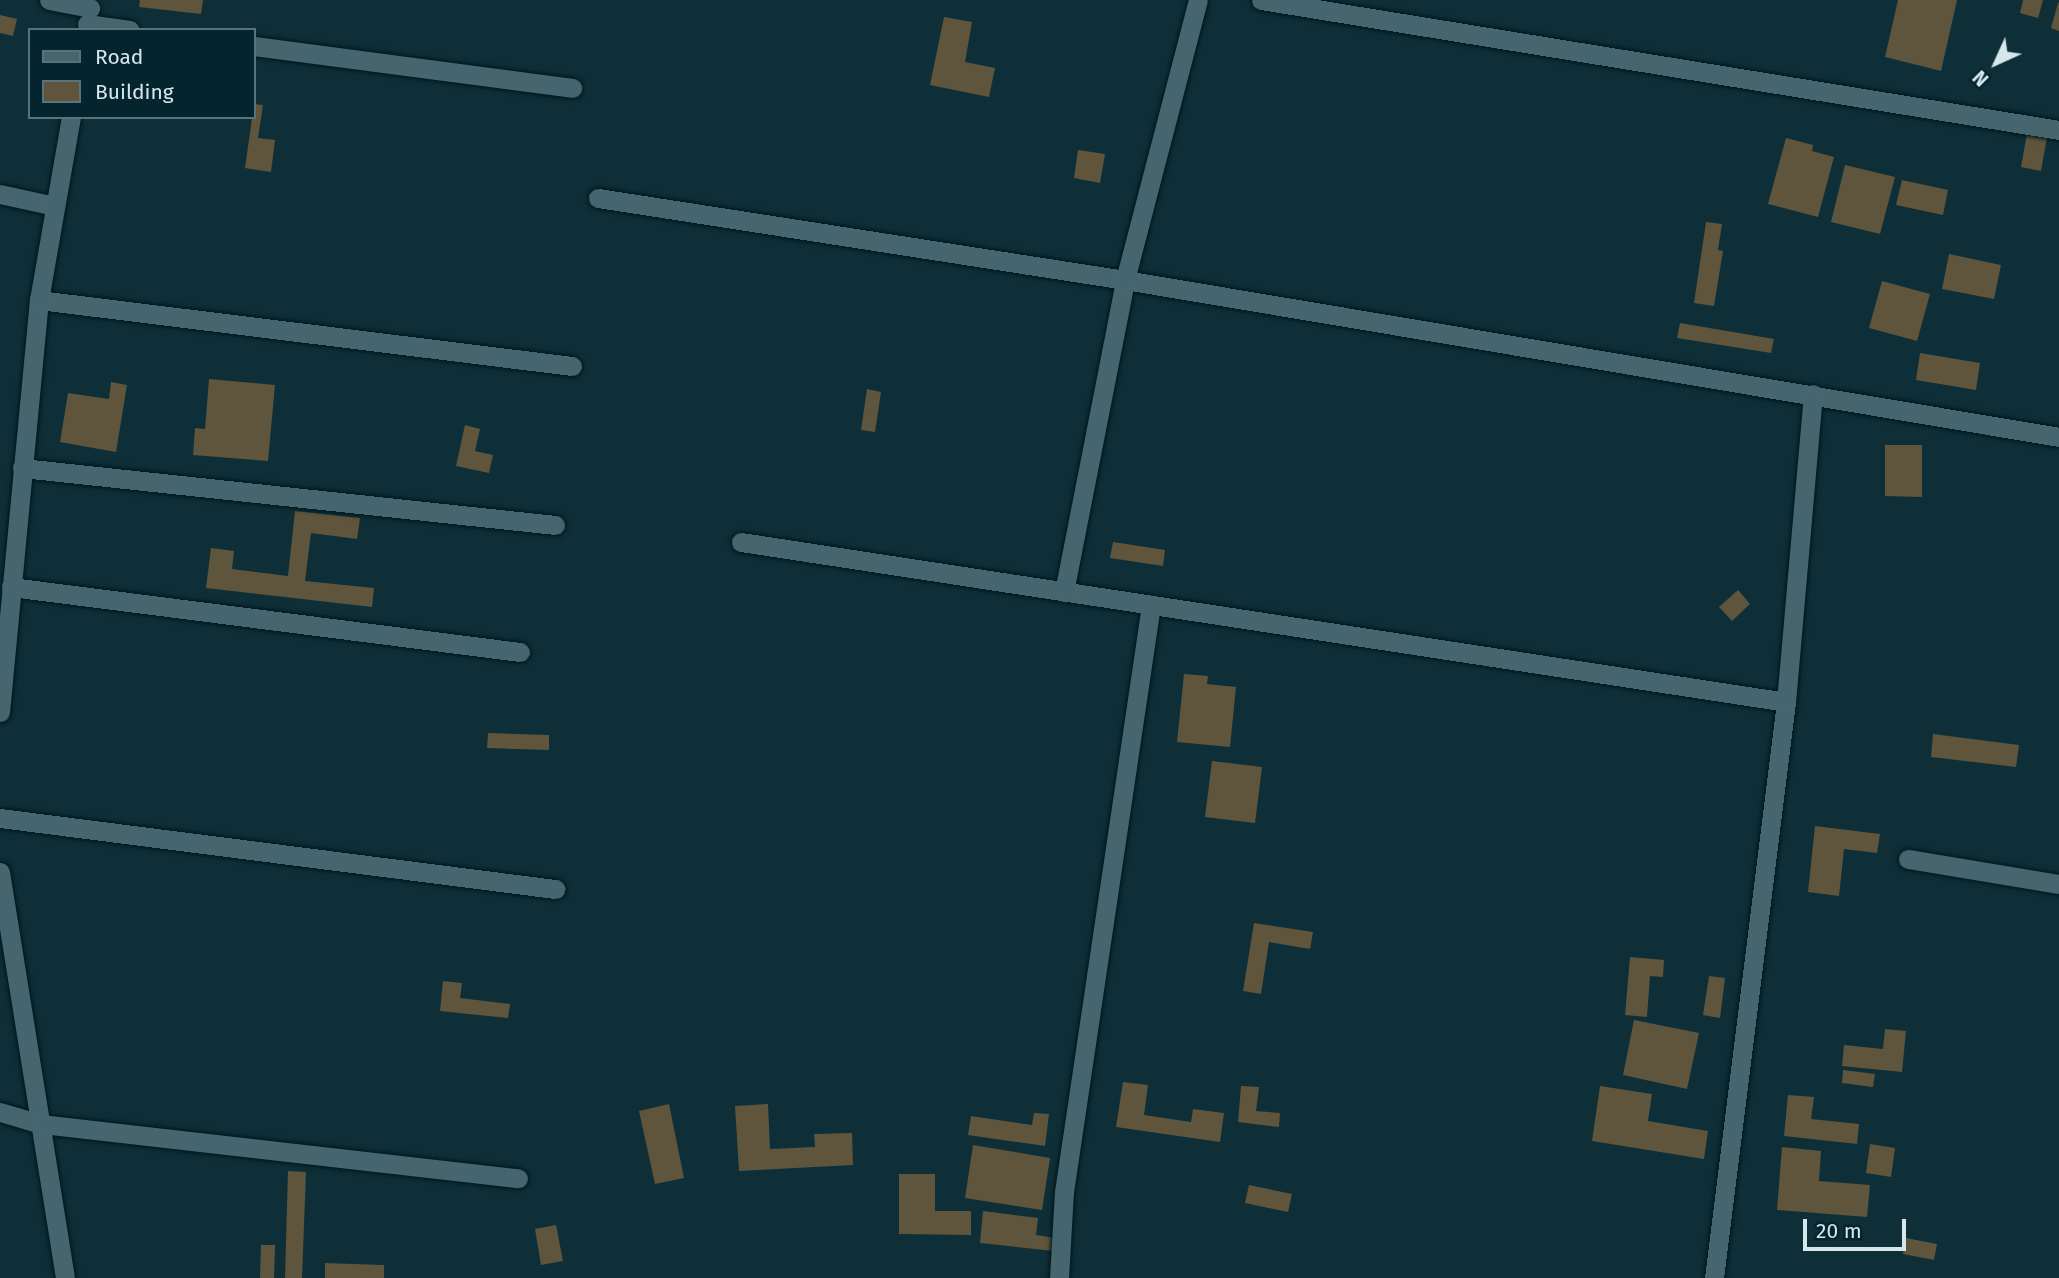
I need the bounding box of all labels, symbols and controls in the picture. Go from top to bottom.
legend [28,28,256,119]
north arrow [1961,28,2031,98]
text: Road [95,44,143,70]
text: N [1968,66,1993,91]
text: Building [95,79,174,105]
scale bar [1807,1204,1910,1248]
text: 20 m [1816,1218,1862,1244]

